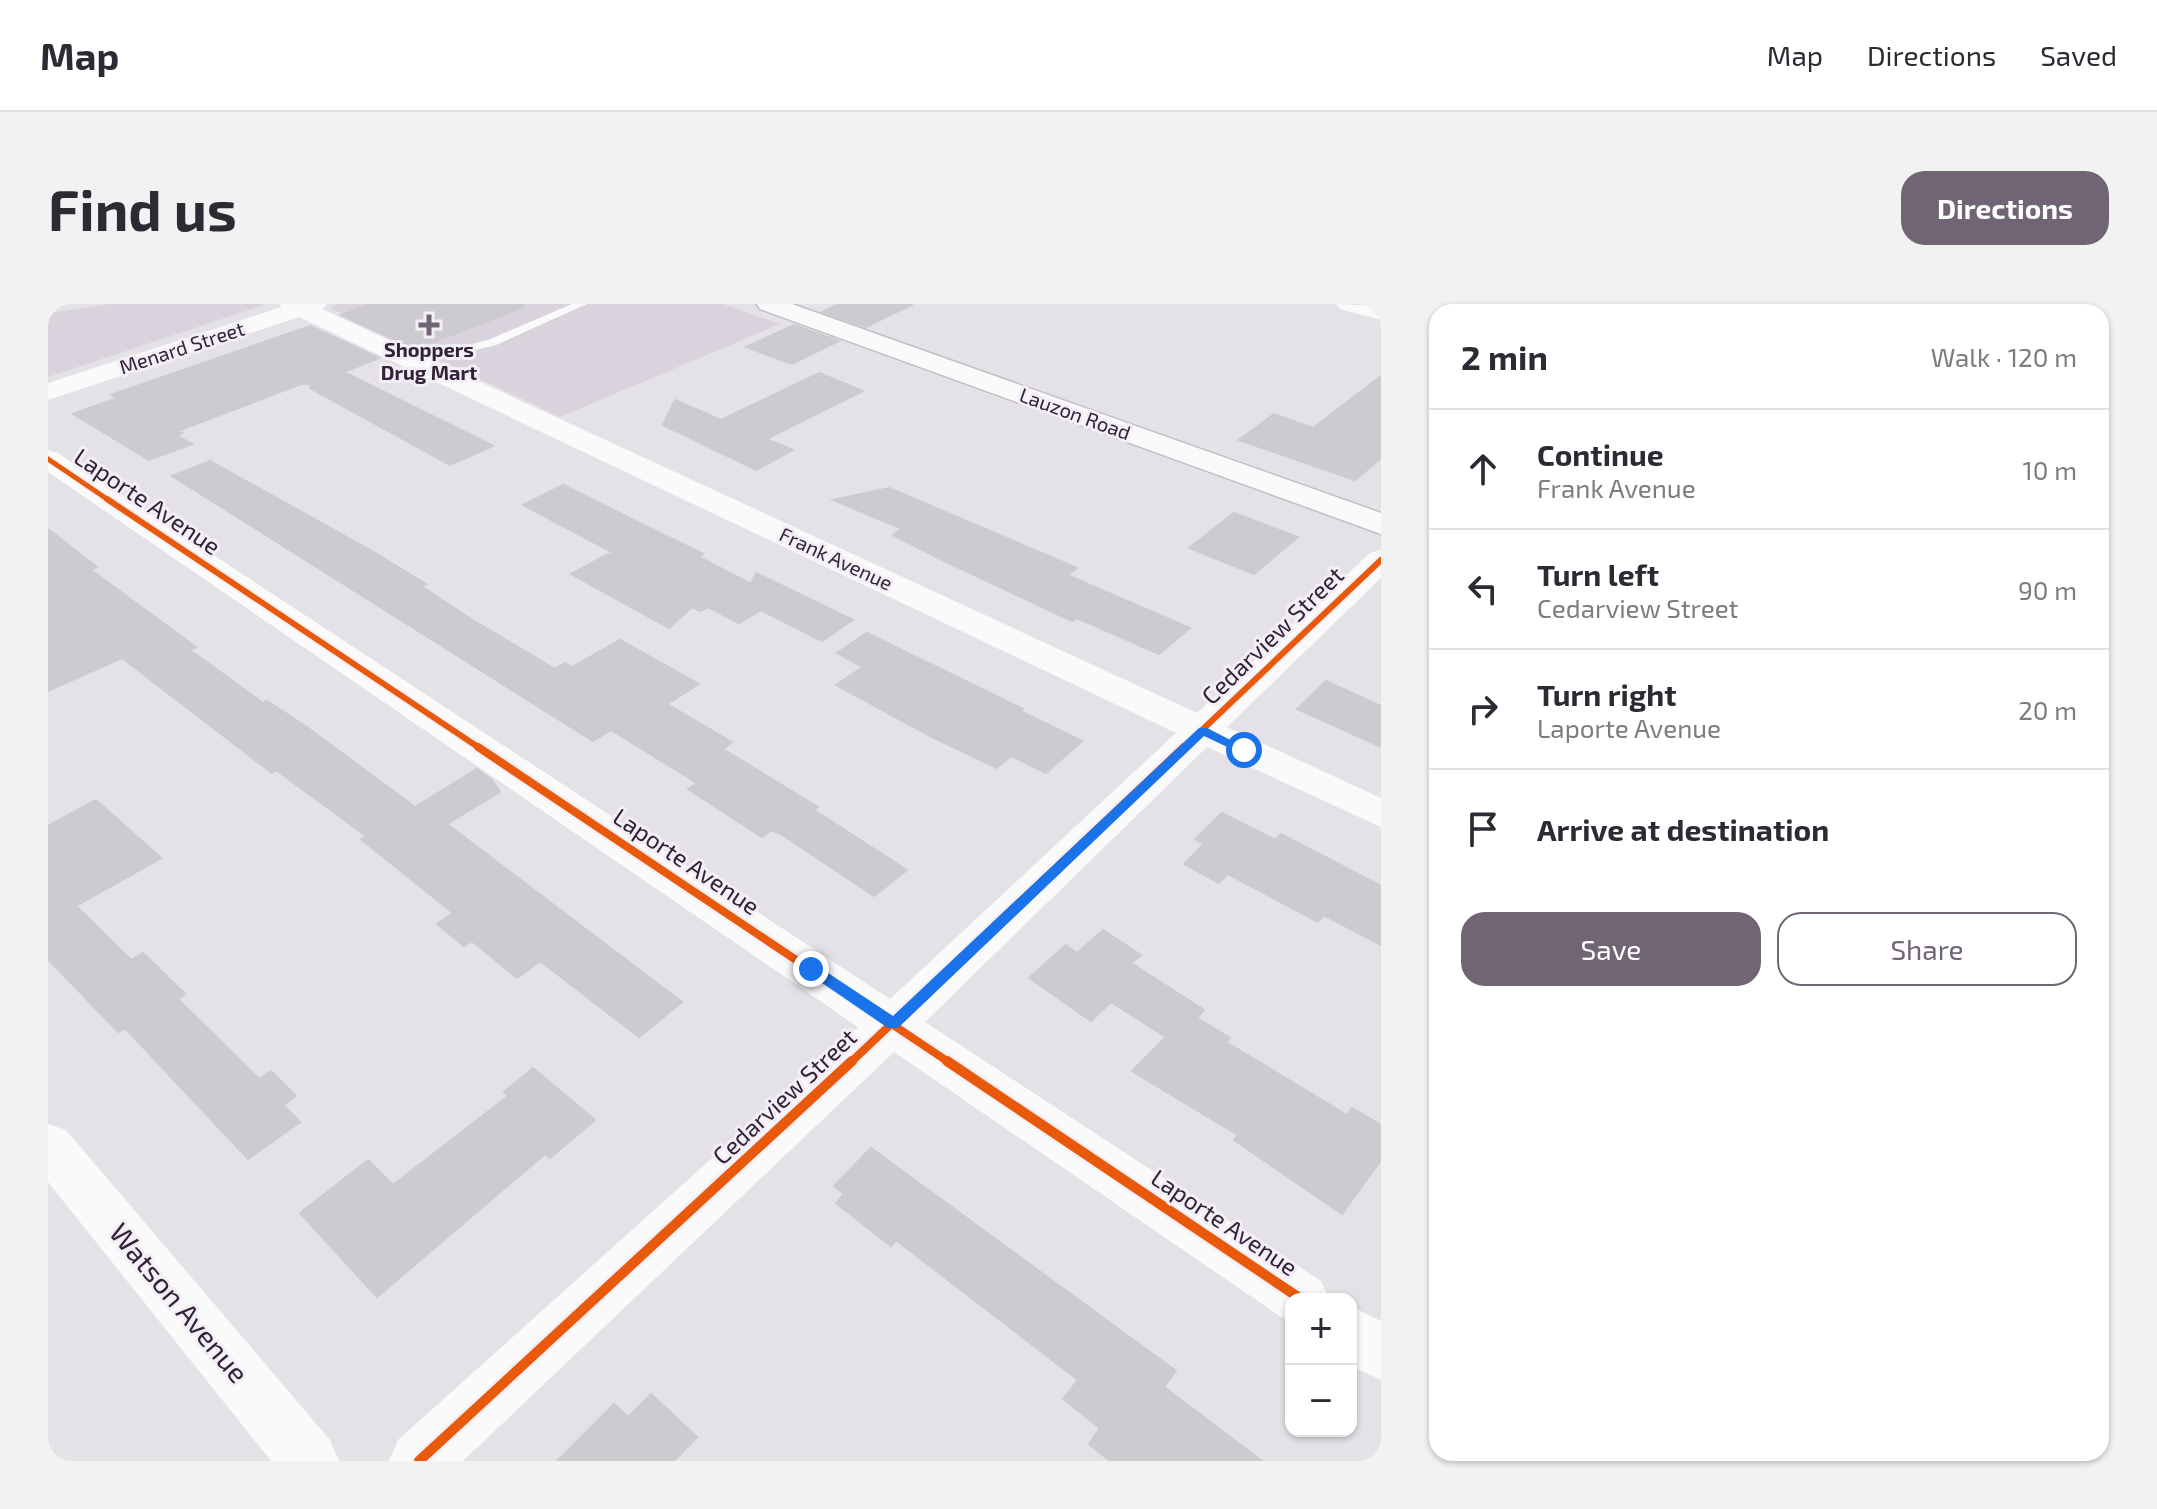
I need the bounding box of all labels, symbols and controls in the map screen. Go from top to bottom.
text: Map [40,32,119,78]
text: Map [1767,38,1823,72]
text: Directions [1867,38,1996,72]
text: Saved [2040,38,2117,72]
button: Directions [1901,171,2109,245]
text: Find us [48,175,237,242]
street label: Menard Street [116,315,248,379]
marker: Shoppers Drug Mart [420,316,438,334]
text: 2 min [1461,336,1548,377]
place label: Shoppers Drug Mart [381,337,477,384]
text: Walk · 120 m [1931,341,2077,372]
street label: Lauzon Road [1017,382,1134,444]
text: Continue [1537,436,1664,472]
street label: Laporte Avenue [69,441,226,560]
icon: ahead [1461,447,1505,491]
text: 10 m [2022,454,2077,485]
text: Frank Avenue [1537,472,1696,503]
street label: Frank Avenue [776,521,897,595]
text: Turn left [1537,556,1659,592]
street label: Cedarview Street [1195,560,1349,710]
icon: left [1461,567,1505,611]
text: 90 m [2018,574,2077,605]
text: Cedarview Street [1537,592,1739,623]
text: Turn right [1537,676,1677,712]
icon: right [1461,687,1505,731]
text: 20 m [2018,694,2077,725]
text: Laporte Avenue [1537,712,1721,743]
route start [1226,732,1262,768]
street label: Laporte Avenue [608,801,765,920]
icon: arrive [1461,807,1505,851]
text: Arrive at destination [1537,811,1829,847]
button: Save [1461,912,1761,986]
button: Share [1777,912,2077,986]
route end [793,951,829,987]
street label: Cedarview Street [706,1022,862,1170]
street label: Laporte Avenue [1146,1162,1303,1281]
street label: Watson Avenue [103,1216,256,1389]
map controls [1285,1293,1357,1437]
button: + [1285,1293,1357,1365]
button: − [1285,1365,1357,1437]

